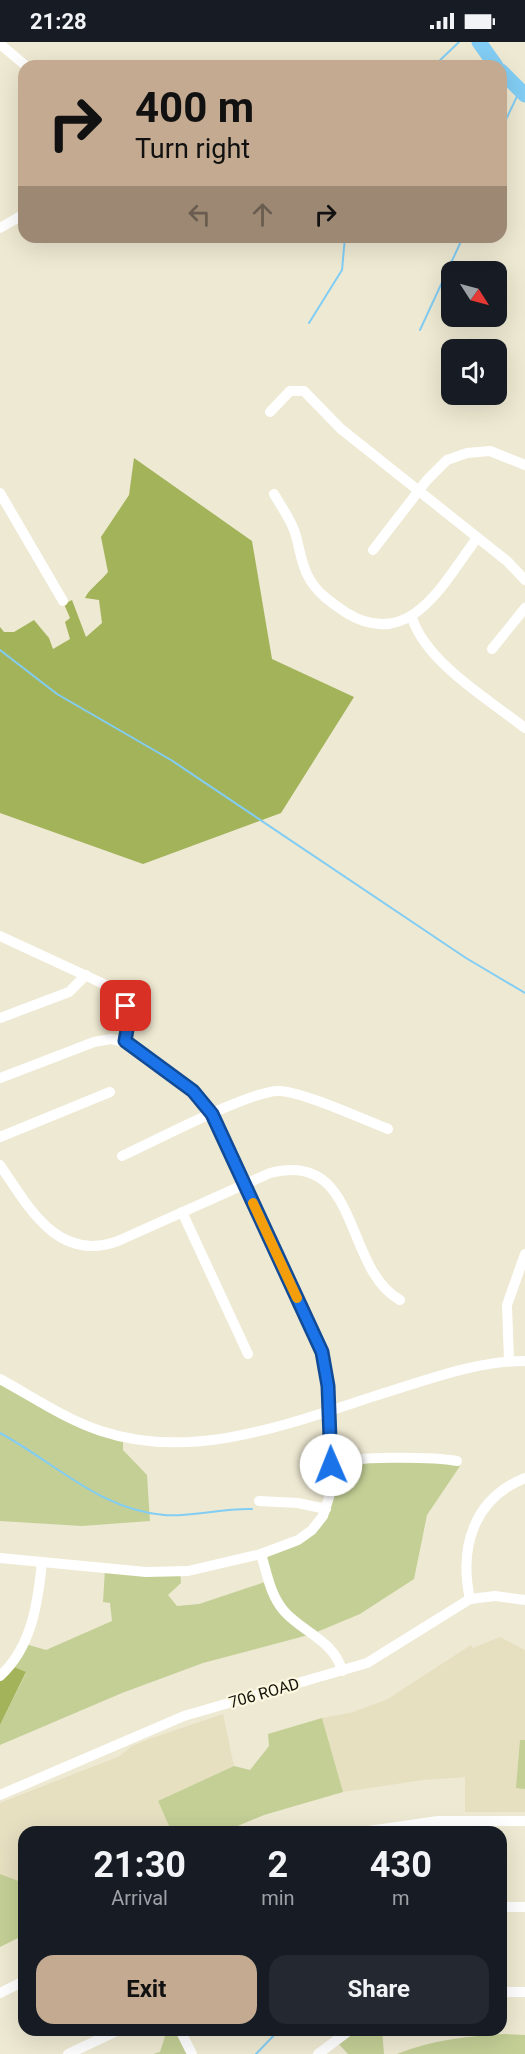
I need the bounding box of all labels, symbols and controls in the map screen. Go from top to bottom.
text: 21:28 [30,9,87,34]
text: 400 m [135,83,254,132]
icon: right [36,84,114,162]
text: Turn right [135,133,250,165]
icon: left [183,198,216,231]
icon: ahead [246,198,279,231]
icon: right [309,198,342,231]
north arrow [441,261,507,327]
map controls [441,261,507,405]
button: sound [441,339,507,405]
pin [100,980,151,1031]
icon: arrive [109,989,142,1022]
position arrow [299,1433,363,1497]
street label: 706 ROAD [226,1674,302,1712]
text: 21:30 [93,1844,186,1886]
text: 2 [268,1844,288,1886]
text: 430 [370,1844,432,1886]
text: Arrival [111,1886,168,1910]
text: min [261,1886,295,1910]
text: m [392,1886,410,1910]
button: Exit [36,1955,257,2024]
button: Share [269,1955,489,2024]

